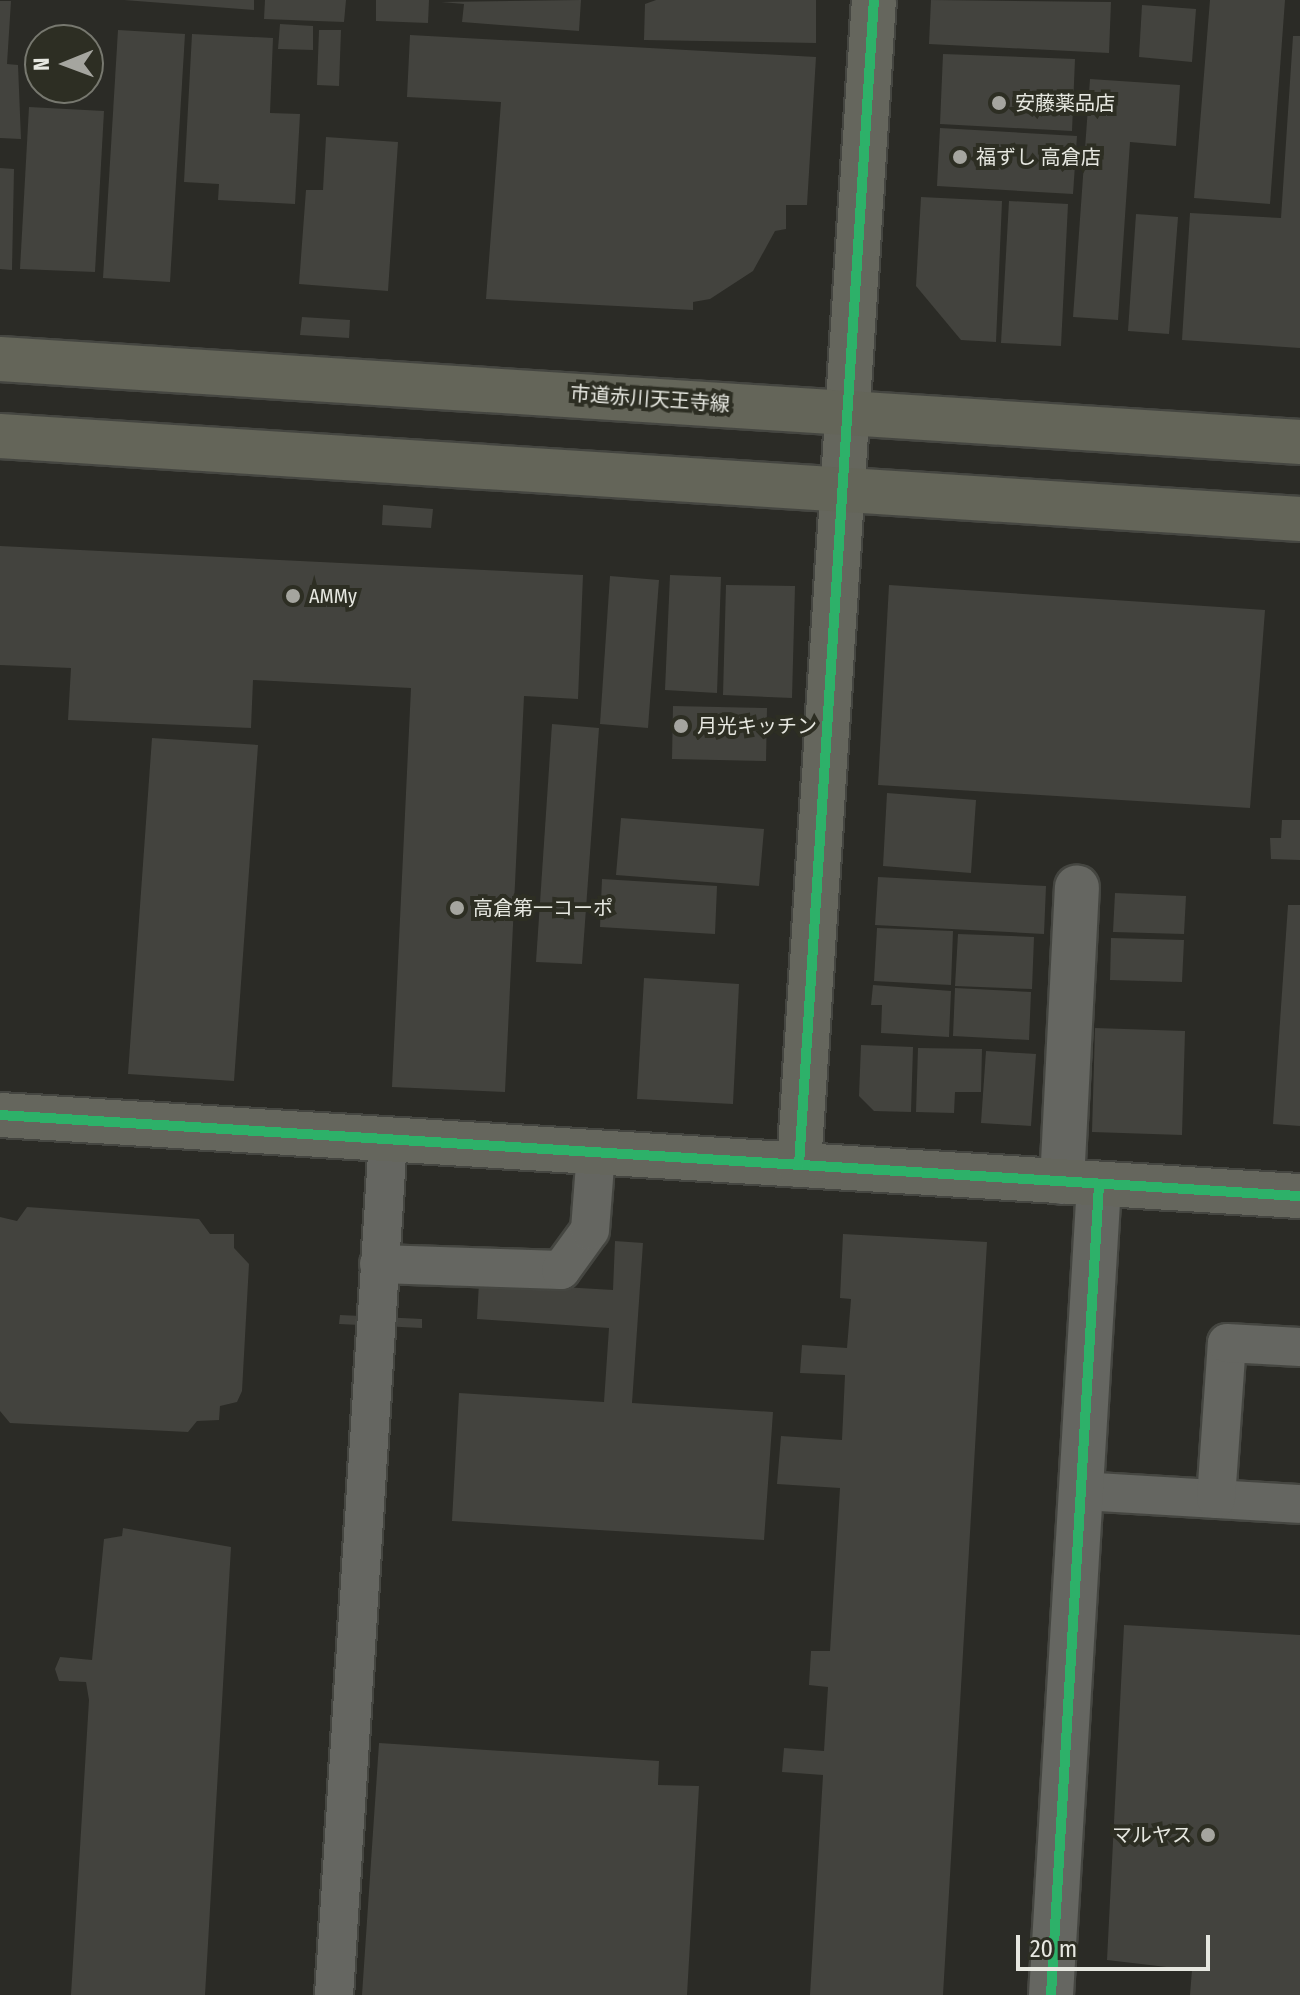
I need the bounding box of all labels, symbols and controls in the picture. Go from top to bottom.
north arrow [24,24,104,104]
text: N [28,58,55,71]
place label: 安藤薬品店 [1015,91,1115,115]
marker: 安藤薬品店 [990,94,1008,112]
place label: 福ずし 高倉店 [976,145,1101,169]
marker: 福ずし 高倉店 [951,148,969,166]
street label: 市道赤川天王寺線 [569,381,731,417]
place label: AMMy [309,584,357,608]
marker: AMMy [284,587,302,605]
place label: 月光キッチン [697,714,817,738]
marker: 月光キッチン [672,717,690,735]
place label: 高倉第一コーポ [473,896,613,920]
marker: 高倉第一コーポ [448,899,466,917]
place label: マルヤス [1112,1823,1192,1847]
marker: マルヤス [1199,1826,1217,1844]
scale bar [1020,1919,1214,1969]
text: 20 m [1030,1935,1077,1963]

